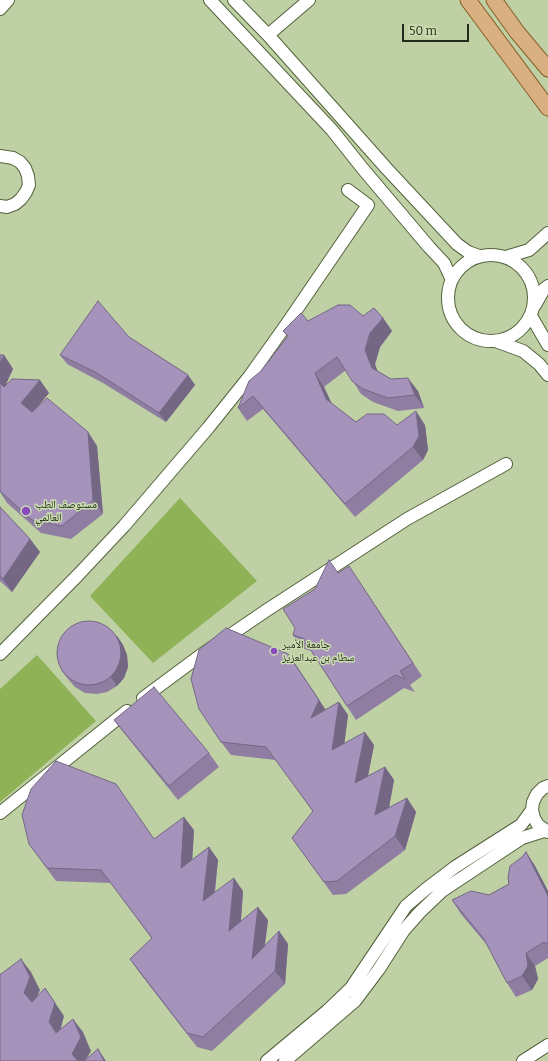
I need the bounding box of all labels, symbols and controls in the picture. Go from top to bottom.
scale bar [404,16,471,42]
text: 50 m [409,24,437,38]
place label: مستوصف الطب العالمي [35,498,97,524]
marker: مستوصف الطب العالمي [20,505,32,517]
place label: جامعة الأمير سطام بن عبدالعزيز [282,638,354,664]
marker: جامعة الأمير سطام بن عبدالعزيز [269,646,279,656]

